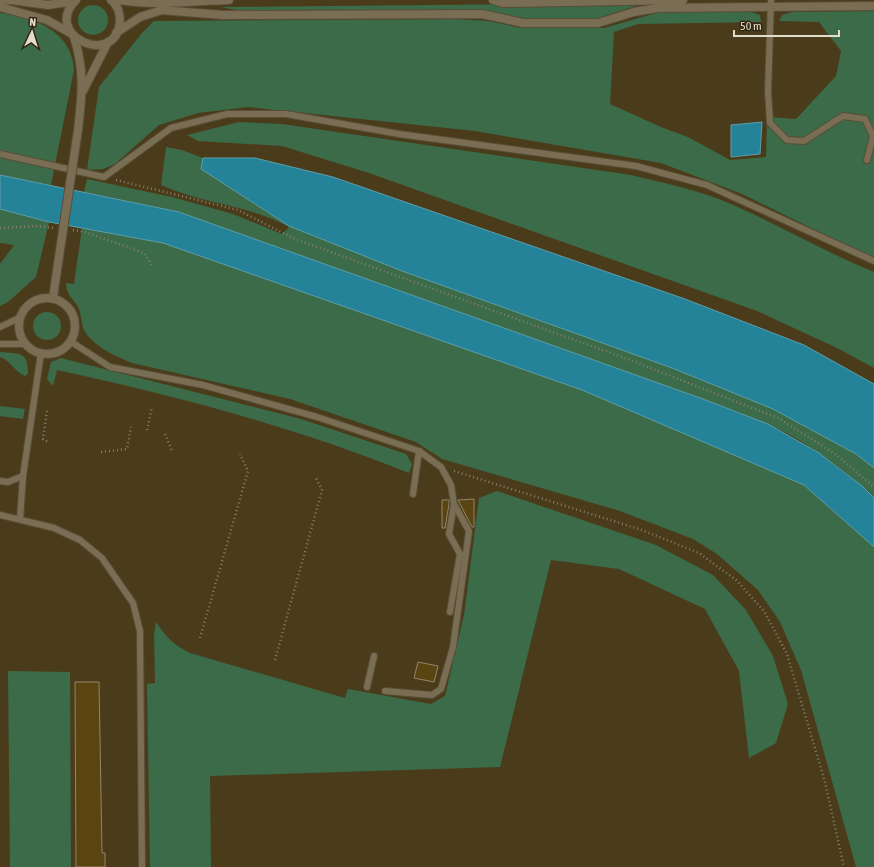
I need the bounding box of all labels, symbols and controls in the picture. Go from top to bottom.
north arrow [12,12,52,52]
scale bar [734,12,839,38]
text: N [29,16,36,28]
text: 50 m [740,19,762,33]

